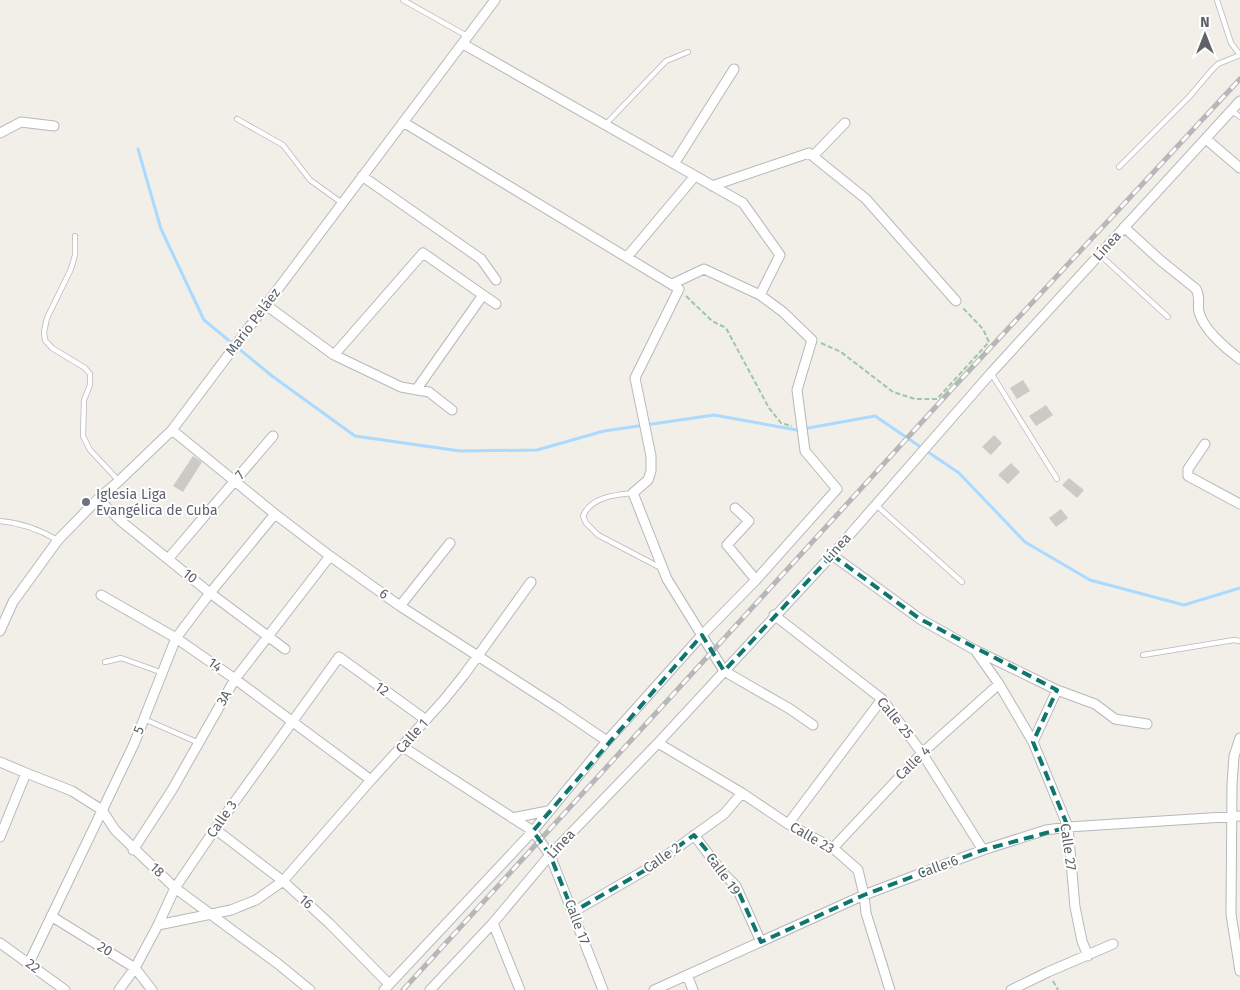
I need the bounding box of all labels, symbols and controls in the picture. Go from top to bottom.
north arrow [1180,10,1230,60]
text: N [1200,14,1210,31]
street label: Línea [1089,228,1125,264]
street label: Mario Peláez [222,285,284,359]
street label: 7 [231,467,249,483]
place label: Iglesia Liga Evangélica de Cuba [96,486,218,519]
marker: Iglesia Liga Evangélica de Cuba [80,496,92,508]
street label: Línea [819,530,855,566]
street label: 10 [179,565,201,587]
street label: 6 [376,585,392,603]
street label: 14 [205,654,226,676]
street label: 12 [372,678,392,700]
street label: 3A [213,687,235,709]
street label: Calle 25 [873,694,917,742]
street label: Calle 1 [392,715,432,757]
street label: 5 [130,724,148,736]
street label: Calle 4 [892,742,934,784]
street label: Calle 3 [203,797,241,841]
street label: Calle 23 [787,819,837,857]
street label: Calle 27 [1056,822,1080,872]
street label: Línea [543,826,579,862]
street label: Calle 2 [640,839,684,877]
street label: Calle 19 [702,850,744,898]
street label: Calle 6 [915,852,961,882]
street label: 18 [146,859,168,881]
street label: 16 [295,891,317,913]
street label: Calle 17 [561,897,593,947]
street label: 20 [94,938,116,960]
street label: 22 [22,955,44,977]

